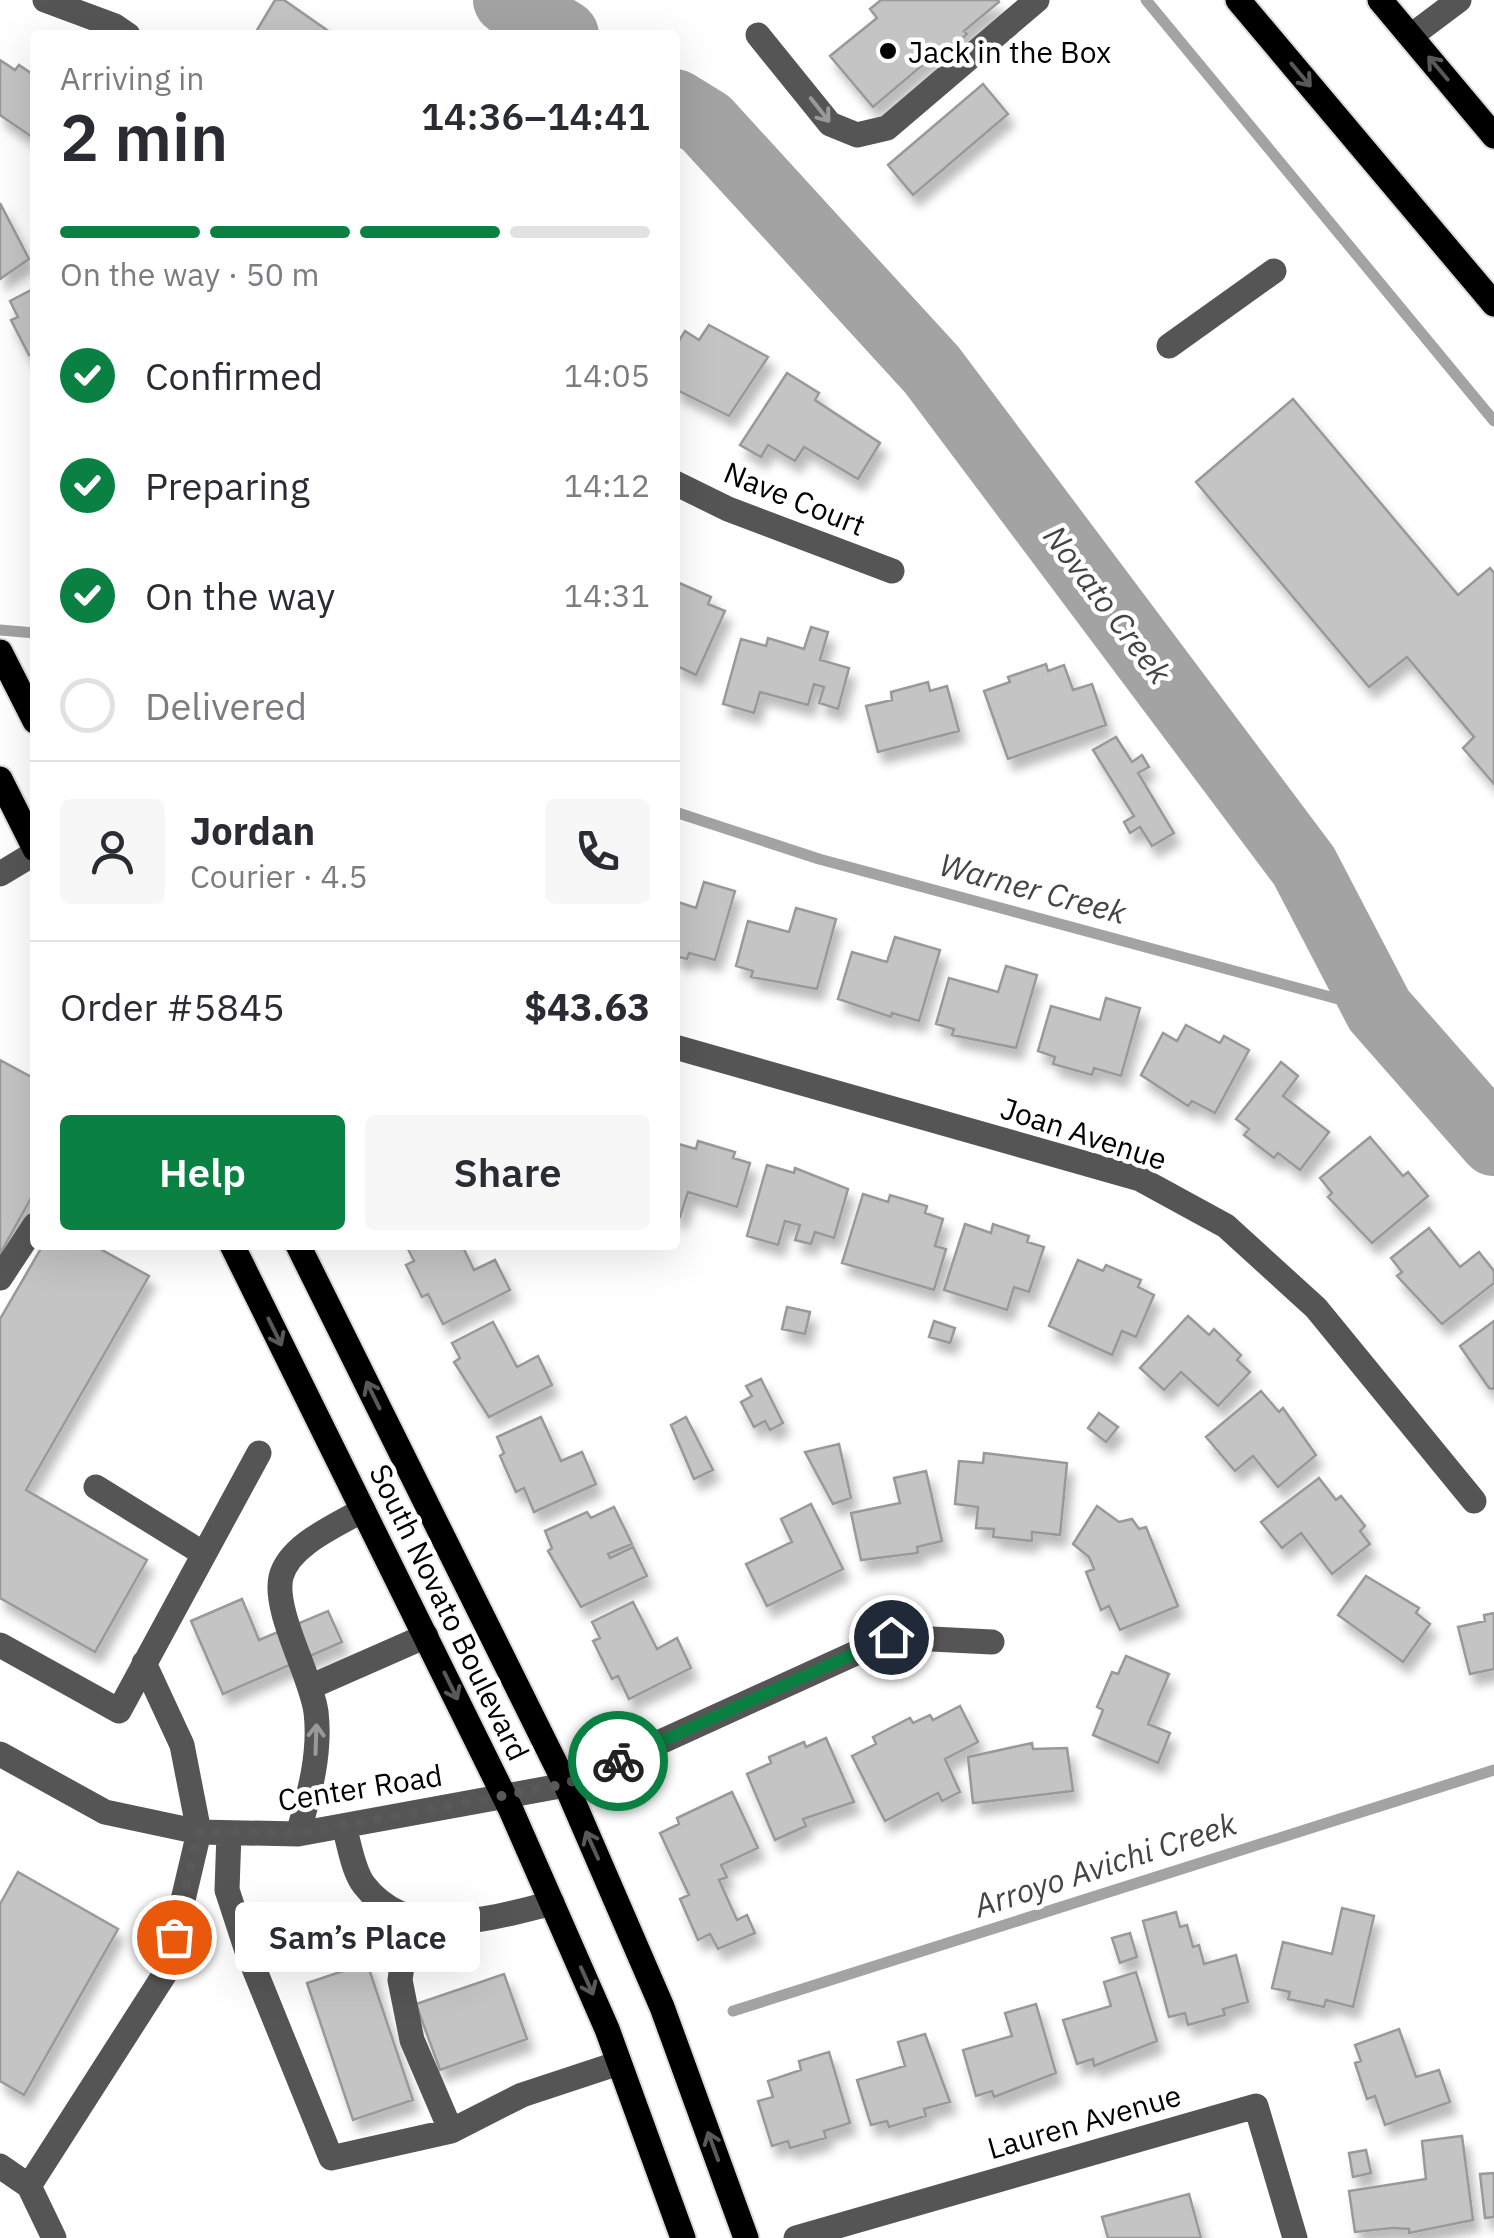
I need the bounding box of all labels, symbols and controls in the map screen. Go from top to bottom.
place label: Jack in the Box [908,32,1111,71]
marker: Jack in the Box [877,40,899,62]
one-way arrow [1427,55,1449,81]
text: Arriving in [60,57,205,99]
one-way arrow [1290,61,1312,87]
text: 14:36–14:41 [421,91,650,140]
text: 2 min [60,94,228,179]
one-way arrow [809,96,830,123]
text: On the way · 50 m [60,253,320,295]
icon: check [60,348,115,403]
text: Confirmed [145,351,323,400]
text: 14:05 [564,354,650,396]
street label: Nave Court [719,452,871,544]
icon: check [60,458,115,513]
text: Preparing [145,461,310,510]
text: 14:12 [564,464,650,506]
water label: Novato Creek [1035,516,1182,693]
icon: check [60,568,115,623]
text: On the way [145,571,335,620]
text: 14:31 [564,574,650,616]
text: Delivered [145,681,307,730]
button: person [60,799,165,904]
button: phone [545,799,650,904]
text: Jordan [190,806,315,855]
water label: Warner Creek [935,843,1132,933]
text: Courier · 4.5 [190,855,368,897]
text: Order #5845 [60,982,285,1031]
text: $43.63 [524,982,650,1031]
street label: Joan Avenue [996,1088,1172,1178]
button: Help [60,1115,345,1230]
button: Share [365,1115,650,1230]
one-way arrow [266,1317,285,1347]
one-way arrow [363,1381,382,1411]
street label: South Novato Boulevard [361,1457,539,1767]
pin [849,1595,934,1680]
icon: home [864,1610,919,1665]
one-way arrow [442,1671,461,1701]
courier [568,1711,668,1811]
one-way arrow [307,1724,326,1756]
icon: bike [591,1734,646,1789]
street label: Center Road [275,1755,445,1819]
water label: Arroyo Avichi Creek [968,1801,1243,1927]
one-way arrow [582,1830,600,1861]
pin [132,1895,217,1980]
callout: Sam’s Place [234,1902,479,1972]
icon: bag [147,1910,202,1965]
text: Sam’s Place [268,1916,447,1958]
one-way arrow [579,1965,597,1996]
street label: Lauren Avenue [983,2075,1185,2167]
one-way arrow [703,2132,721,2163]

